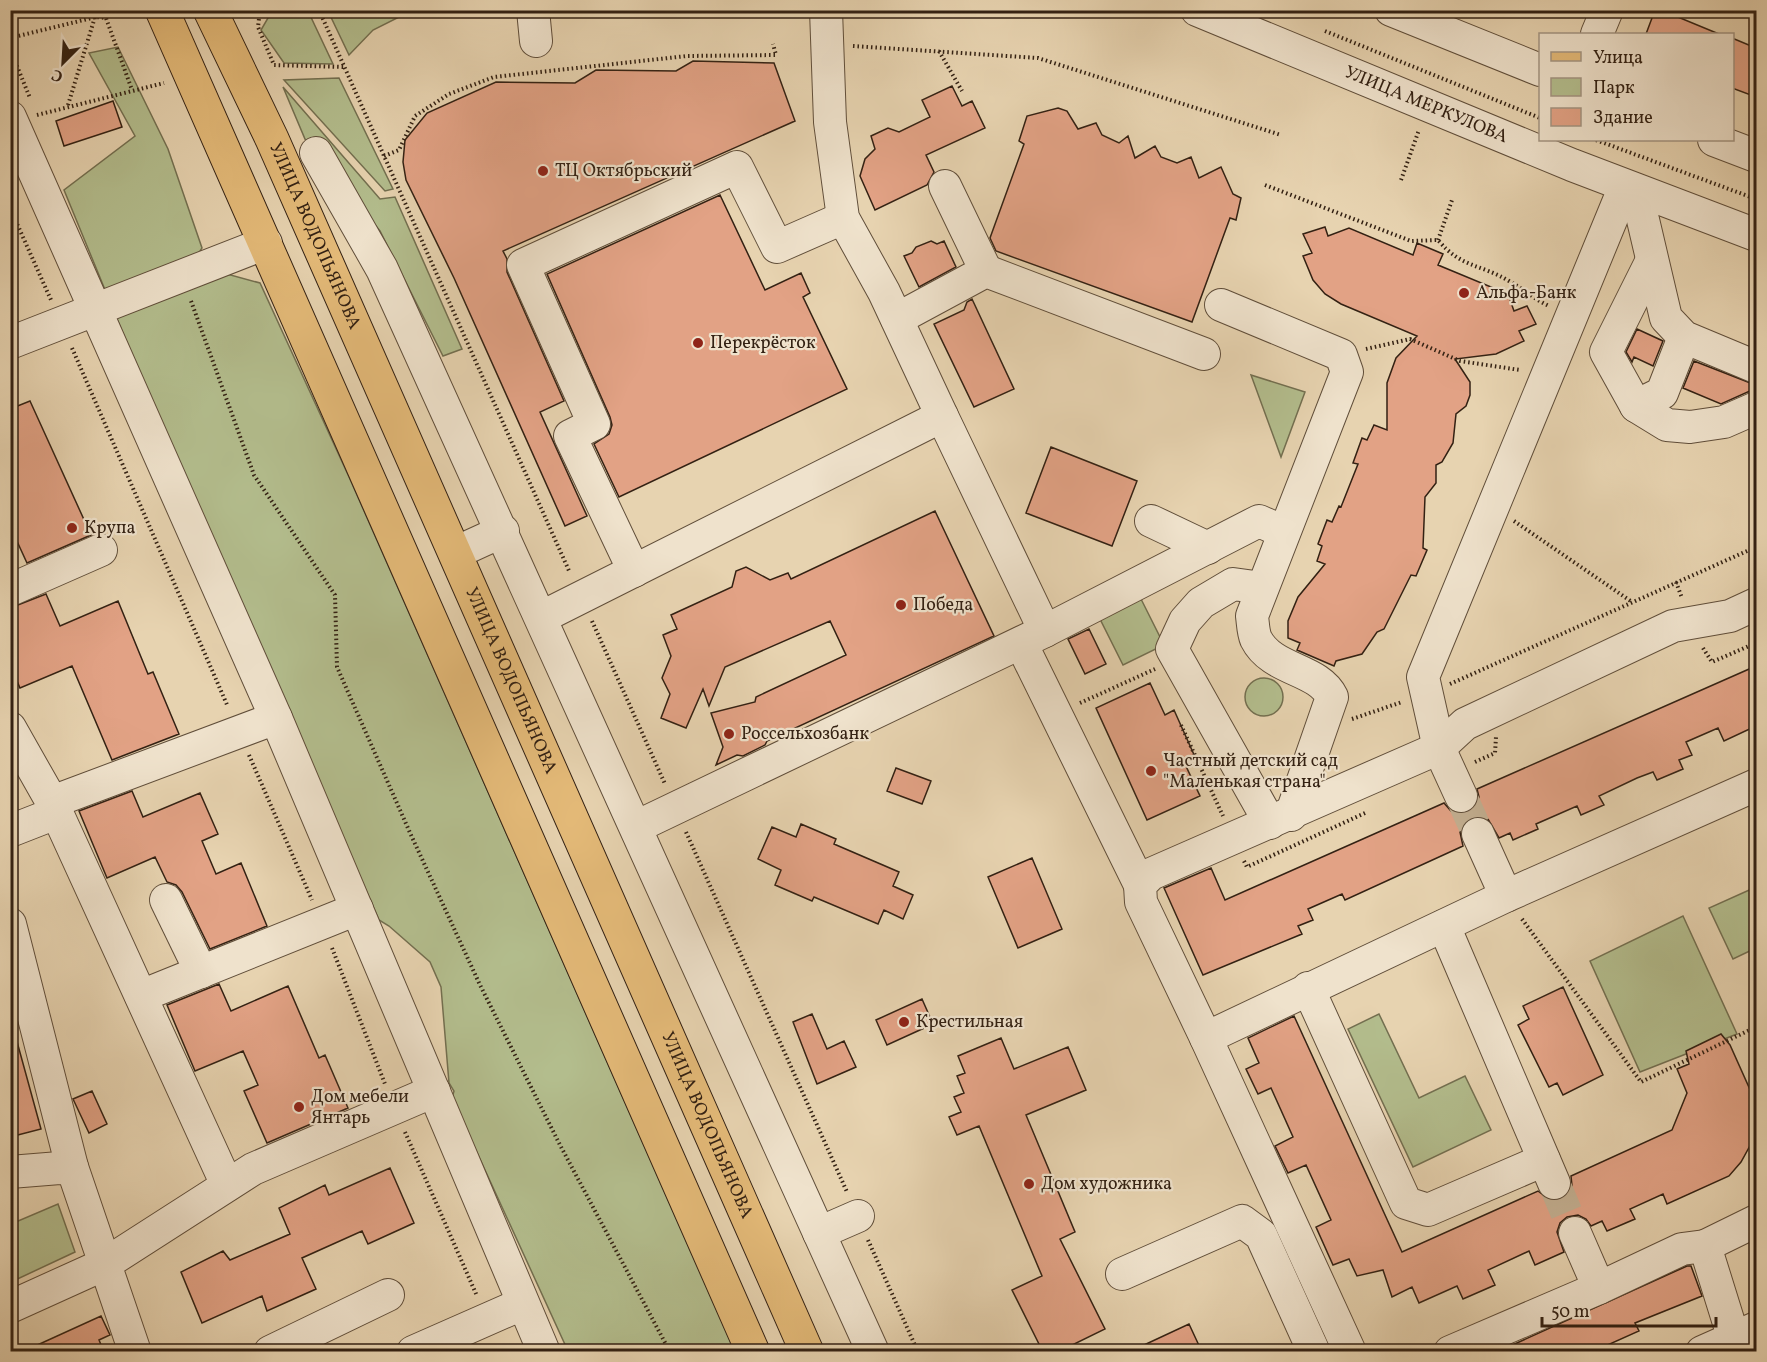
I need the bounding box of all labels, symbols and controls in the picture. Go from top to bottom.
north arrow [33,33,93,93]
legend [1539,33,1734,141]
text: Улица [1593,46,1643,71]
street label: УЛИЦА МЕРКУЛОВА [1341,60,1512,150]
text: С [49,63,67,87]
text: Парк [1593,76,1635,101]
text: Здание [1593,106,1653,131]
street label: УЛИЦА ВОДОПЬЯНОВА [263,138,367,334]
place label: ТЦ Октябрьский [555,159,692,184]
marker: ТЦ Октябрьский [536,164,550,178]
place label: Альфа-Банк [1476,281,1577,306]
marker: Альфа-Банк [1457,286,1471,300]
place label: Перекрёсток [710,331,816,356]
marker: Перекрёсток [691,336,705,350]
place label: Крупа [84,516,136,541]
marker: Крупа [65,521,79,535]
street label: УЛИЦА ВОДОПЬЯНОВА [459,583,563,778]
place label: Победа [913,593,973,618]
marker: Победа [894,598,908,612]
place label: Россельхозбанк [741,722,870,747]
marker: Россельхозбанк [722,727,736,741]
place label: Частный детский сад "Маленькая страна" [1163,749,1338,795]
marker: Частный детский сад "Маленькая страна" [1144,764,1158,778]
place label: Крестильная [916,1010,1023,1035]
marker: Крестильная [897,1015,911,1029]
street label: УЛИЦА ВОДОПЬЯНОВА [655,1028,759,1223]
place label: Дом мебели Янтарь [311,1085,409,1131]
marker: Дом мебели Янтарь [292,1100,306,1114]
place label: Дом художника [1041,1172,1172,1197]
marker: Дом художника [1022,1177,1036,1191]
scale bar [1542,1290,1716,1328]
text: 50 m [1551,1300,1590,1325]

